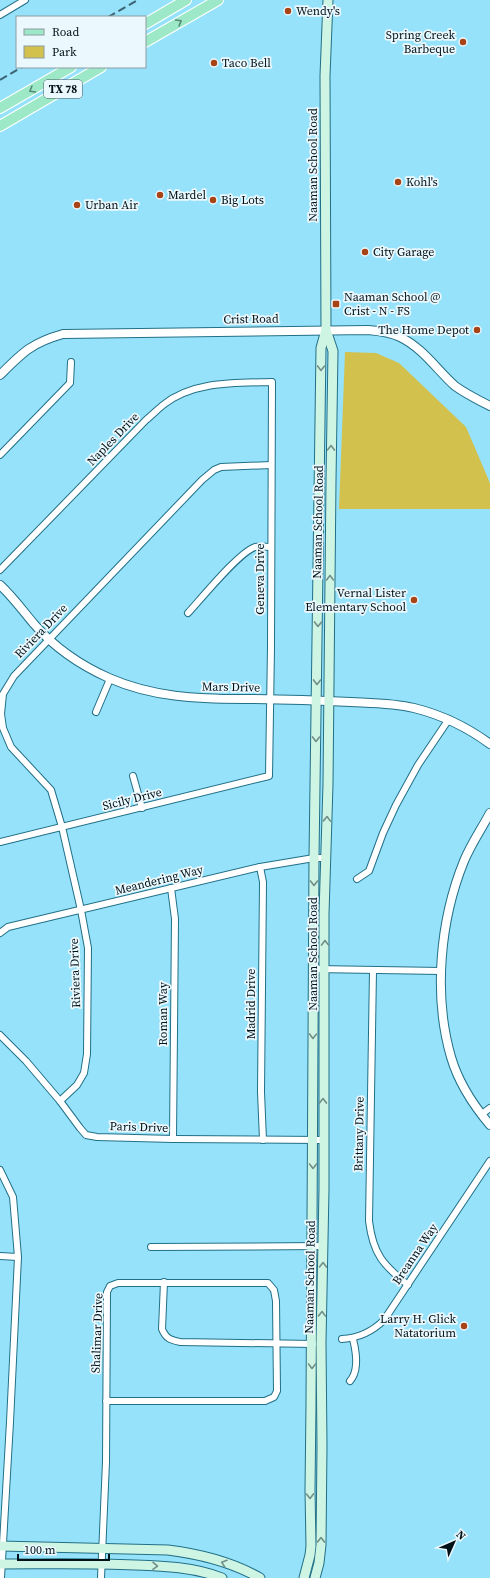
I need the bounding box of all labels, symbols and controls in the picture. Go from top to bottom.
place label: Wendy's [296,3,340,19]
marker: Wendy's [283,6,293,16]
legend [16,16,146,68]
one-way arrow [175,20,182,27]
text: Road [52,24,79,40]
place label: Spring Creek Barbeque [386,27,455,57]
marker: Spring Creek Barbeque [458,37,468,47]
text: Park [52,44,77,60]
place label: Taco Bell [222,55,271,71]
marker: Taco Bell [209,58,219,68]
road number: TX 78 [44,80,82,98]
one-way arrow [28,85,36,92]
street label: Naaman School Road [305,108,321,222]
place label: Kohl's [406,174,438,190]
marker: Kohl's [393,177,403,187]
place label: Mardel [168,187,206,203]
marker: Mardel [155,190,165,200]
place label: Big Lots [221,192,264,208]
marker: Big Lots [208,195,218,205]
place label: Urban Air [85,197,138,213]
marker: Urban Air [72,200,82,210]
place label: City Garage [373,244,434,260]
marker: City Garage [360,247,370,257]
place label: Naaman School @ Crist - N - FS [344,289,440,319]
marker: Naaman School @ Crist - N - FS [331,299,341,309]
street label: Crist Road [223,311,279,327]
place label: The Home Depot [378,322,469,338]
marker: The Home Depot [472,325,482,335]
one-way arrow [317,365,325,371]
street label: Naples Drive [84,409,142,469]
one-way arrow [327,445,335,451]
street label: Naaman School Road [309,465,327,579]
street label: Geneva Drive [252,543,268,615]
one-way arrow [326,575,334,581]
place label: Vernal Lister Elementary School [305,585,406,615]
marker: Vernal Lister Elementary School [409,595,419,605]
street label: Riviera Drive [11,600,71,662]
one-way arrow [314,621,322,627]
street label: Mars Drive [202,678,260,696]
one-way arrow [313,679,321,685]
one-way arrow [312,736,320,742]
street label: Sicily Drive [101,784,163,814]
one-way arrow [323,816,331,822]
street label: Meandering Way [113,861,206,899]
one-way arrow [310,880,318,886]
street label: Naaman School Road [305,897,321,1011]
street label: Riviera Drive [66,938,84,1008]
one-way arrow [321,940,329,946]
street label: Madrid Drive [243,969,259,1039]
street label: Roman Way [155,981,171,1046]
one-way arrow [309,1033,317,1039]
street label: Brittany Drive [350,1096,368,1172]
one-way arrow [319,1098,327,1104]
street label: Paris Drive [109,1118,169,1136]
one-way arrow [309,1163,317,1169]
street label: Naaman School Road [301,1220,319,1334]
street label: Breanna Way [389,1220,442,1288]
one-way arrow [319,1262,327,1268]
street label: Shalimar Drive [88,1293,106,1373]
one-way arrow [317,1311,326,1317]
place label: Larry H. Glick Natatorium [380,1311,456,1341]
marker: Larry H. Glick Natatorium [459,1321,469,1331]
one-way arrow [308,1363,316,1369]
one-way arrow [306,1493,314,1499]
north arrow [434,1522,474,1562]
text: N [453,1527,469,1543]
scale bar [18,1536,109,1562]
one-way arrow [317,1537,325,1543]
text: 100 m [24,1542,56,1558]
one-way arrow [221,1559,228,1568]
one-way arrow [152,1562,158,1570]

